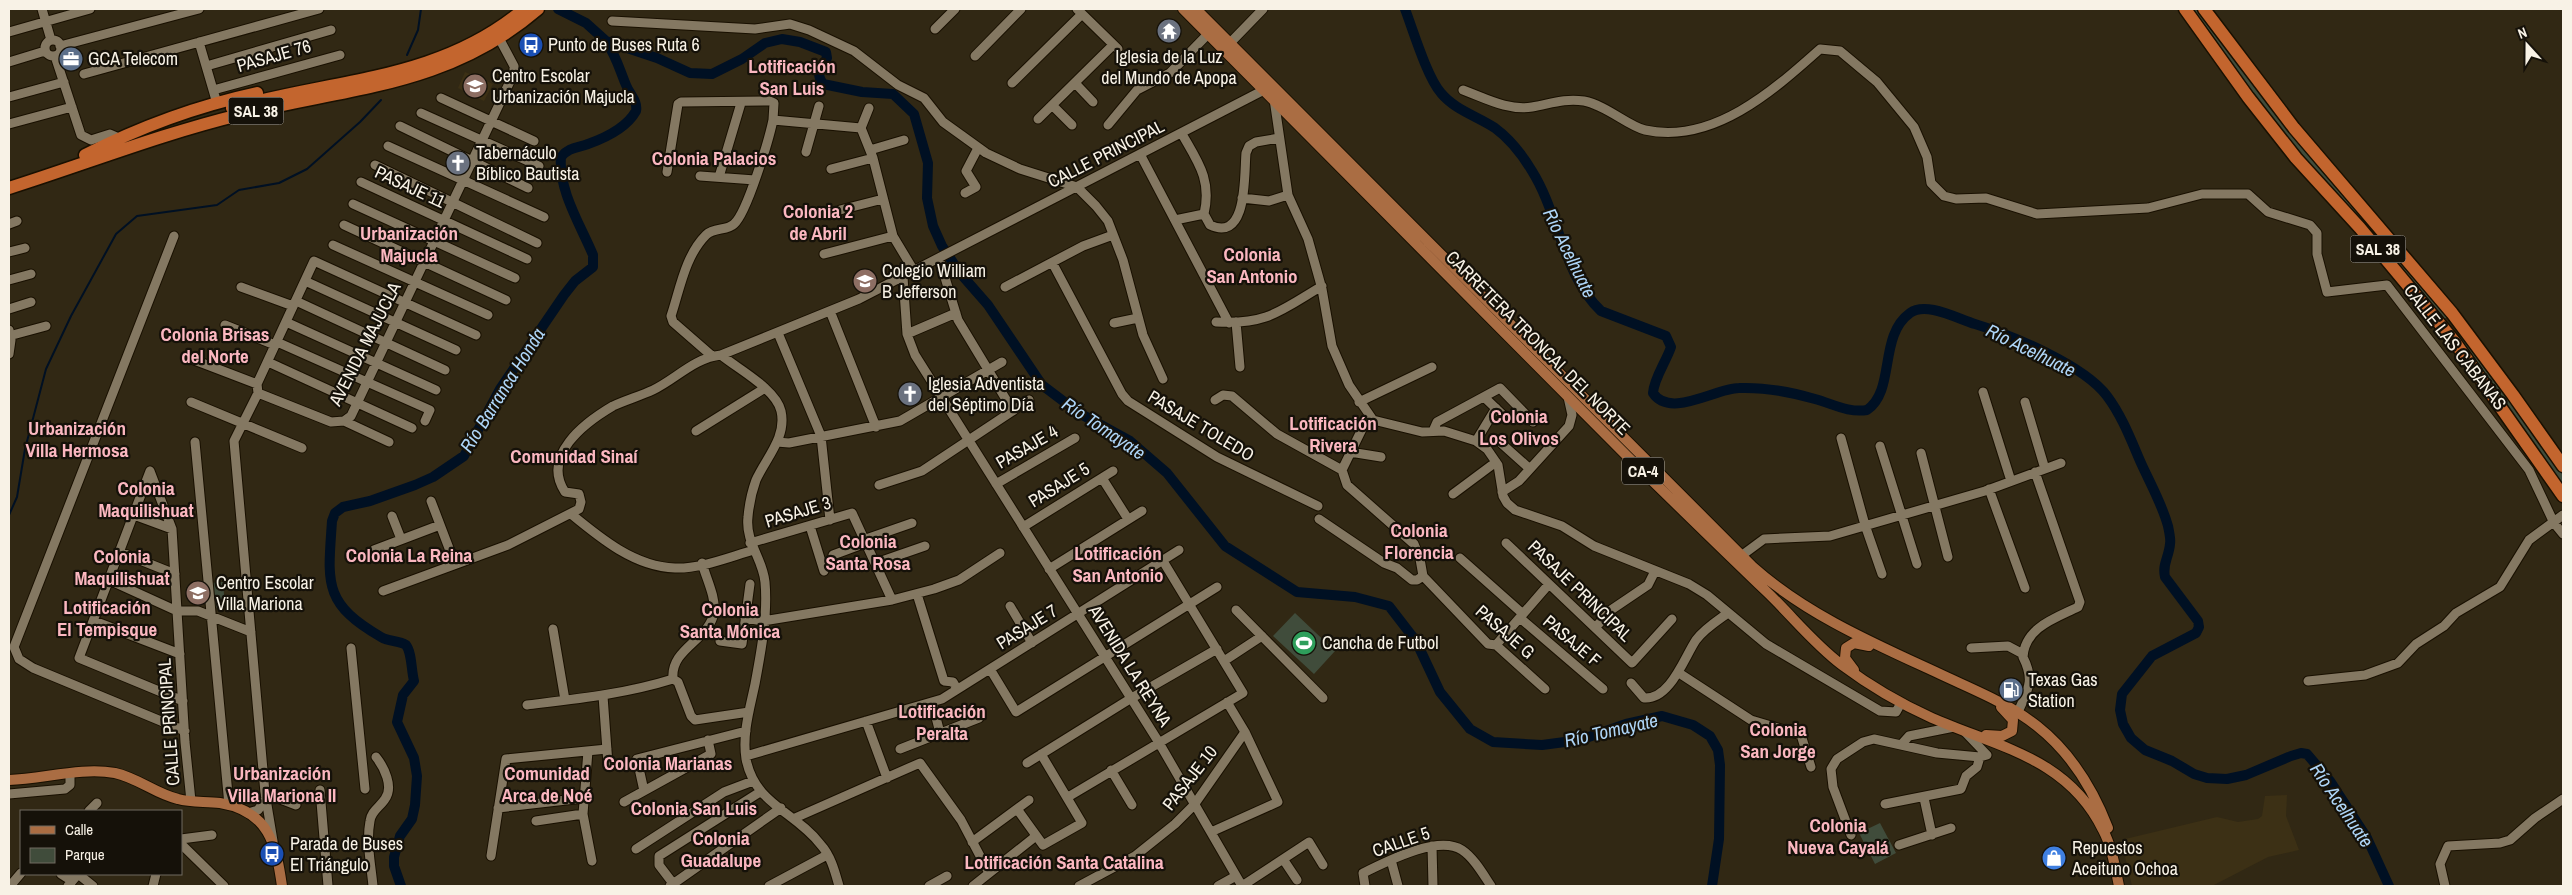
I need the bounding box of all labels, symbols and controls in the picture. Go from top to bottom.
temple icon: Iglesia de la Luz del Mundo de Apopa [1156,18,1182,44]
north arrow [2502,20,2552,70]
text: N [2515,23,2529,43]
bus stop icon: Punto de Buses Ruta 6 [518,32,544,58]
place label: Punto de Buses Ruta 6 [548,32,700,57]
street label: PASAJE 76 [234,33,314,78]
place label: Iglesia de la Luz del Mundo de Apopa [1101,44,1237,90]
office icon: GCA Telecom [58,46,84,72]
place label: GCA Telecom [88,46,178,71]
district label: Lotificación San Luis [748,53,836,101]
place label: Centro Escolar Urbanización Majucla [492,63,635,109]
school or university icon: Centro Escolar Urbanización Majucla [462,73,488,99]
road number: SAL 38 [228,98,284,124]
street label: CALLE PRINCIPAL [1043,113,1168,194]
place label: Tabernáculo Bíblico Bautista [476,140,579,186]
district label: Colonia Palacios [652,145,776,171]
church icon: Tabernáculo Bíblico Bautista [445,150,471,176]
street label: PASAJE 11 [371,159,450,214]
district label: Colonia 2 de Abril [783,198,853,246]
water label: Río Acelhuate [1537,204,1603,302]
district label: Urbanización Majucla [360,220,458,268]
road number: SAL 38 [2350,235,2406,262]
district label: Colonia San Antonio [1206,241,1298,289]
street label: CARRETERA TRONCAL DEL NORTE [1440,245,1636,441]
place label: Colegio William B Jefferson [882,258,986,304]
school or university icon: Colegio William B Jefferson [852,268,878,294]
street label: AVENIDA MAJUCLA [322,277,407,411]
street label: CALLE LAS CABANAS [2398,279,2513,415]
water label: Río Acelhuate [1982,317,2080,383]
district label: Colonia Brisas del Norte [160,321,270,369]
water label: Río Barranca Honda [453,323,551,457]
place label: Iglesia Adventista del Séptimo Día [928,371,1045,417]
church icon: Iglesia Adventista del Séptimo Día [897,381,923,407]
street label: PASAJE TOLEDO [1143,384,1259,467]
water label: Río Tomayate [1057,391,1151,465]
district label: Colonia Los Olivos [1479,403,1559,451]
district label: Lotificación Rivera [1289,410,1377,458]
district label: Urbanización Villa Hermosa [26,415,129,463]
street label: PASAJE 4 [991,419,1062,474]
district label: Comunidad Sinaí [510,443,638,469]
street label: PASAJE 5 [1023,456,1094,513]
road number: CA-4 [1622,458,1664,484]
district label: Colonia Maquilishuat [98,475,194,523]
street label: PASAJE 3 [762,490,834,533]
district label: Colonia Florencia [1384,517,1454,565]
district label: Colonia Santa Rosa [826,528,911,576]
street label: PASAJE PRINCIPAL [1523,534,1638,647]
district label: Lotificación San Antonio [1072,540,1164,588]
district label: Colonia La Reina [346,542,473,568]
district label: Colonia Maquilishuat [74,543,170,591]
place label: Centro Escolar Villa Mariona [216,570,314,616]
school or university icon: Centro Escolar Villa Mariona [185,580,211,606]
district label: Lotificación El Tempisque [57,594,157,642]
district label: Colonia Santa Mónica [680,596,781,644]
street label: PASAJE 7 [991,598,1062,655]
street label: AVENIDA LA REYNA [1082,599,1178,732]
street label: PASAJE G [1470,599,1540,664]
street label: PASAJE F [1538,609,1607,672]
sports icon: Cancha de Futbol [1291,630,1317,656]
place label: Cancha de Futbol [1322,630,1439,655]
street label: CALLE PRINCIPAL [152,657,185,787]
place label: Texas Gas Station [2028,667,2098,713]
fuel station icon: Texas Gas Station [1998,677,2024,703]
district label: Lotificación Peralta [898,698,986,746]
water label: Río Tomayate [1562,707,1660,753]
district label: Colonia San Jorge [1740,716,1816,764]
street label: PASAJE 10 [1156,740,1223,815]
district label: Colonia Marianas [603,750,733,776]
water label: Río Acelhuate [2304,758,2380,852]
district label: Urbanización Villa Mariona II [228,760,336,808]
district label: Comunidad Arca de Noé [502,760,593,808]
district label: Colonia San Luis [631,795,757,821]
legend [20,810,182,875]
district label: Colonia Nueva Cayalá [1787,812,1889,860]
text: Calle [65,819,93,840]
street label: CALLE 5 [1369,820,1433,863]
district label: Colonia Guadalupe [681,825,762,873]
place label: Parada de Buses El Triángulo [290,831,403,877]
place label: Repuestos Aceituno Ochoa [2071,835,2178,881]
bus stop icon: Parada de Buses El Triángulo [259,841,285,867]
text: Parque [65,844,105,865]
shop icon: Repuestos Aceituno Ochoa [2041,845,2067,871]
district label: Lotificación Santa Catalina [964,849,1164,875]

